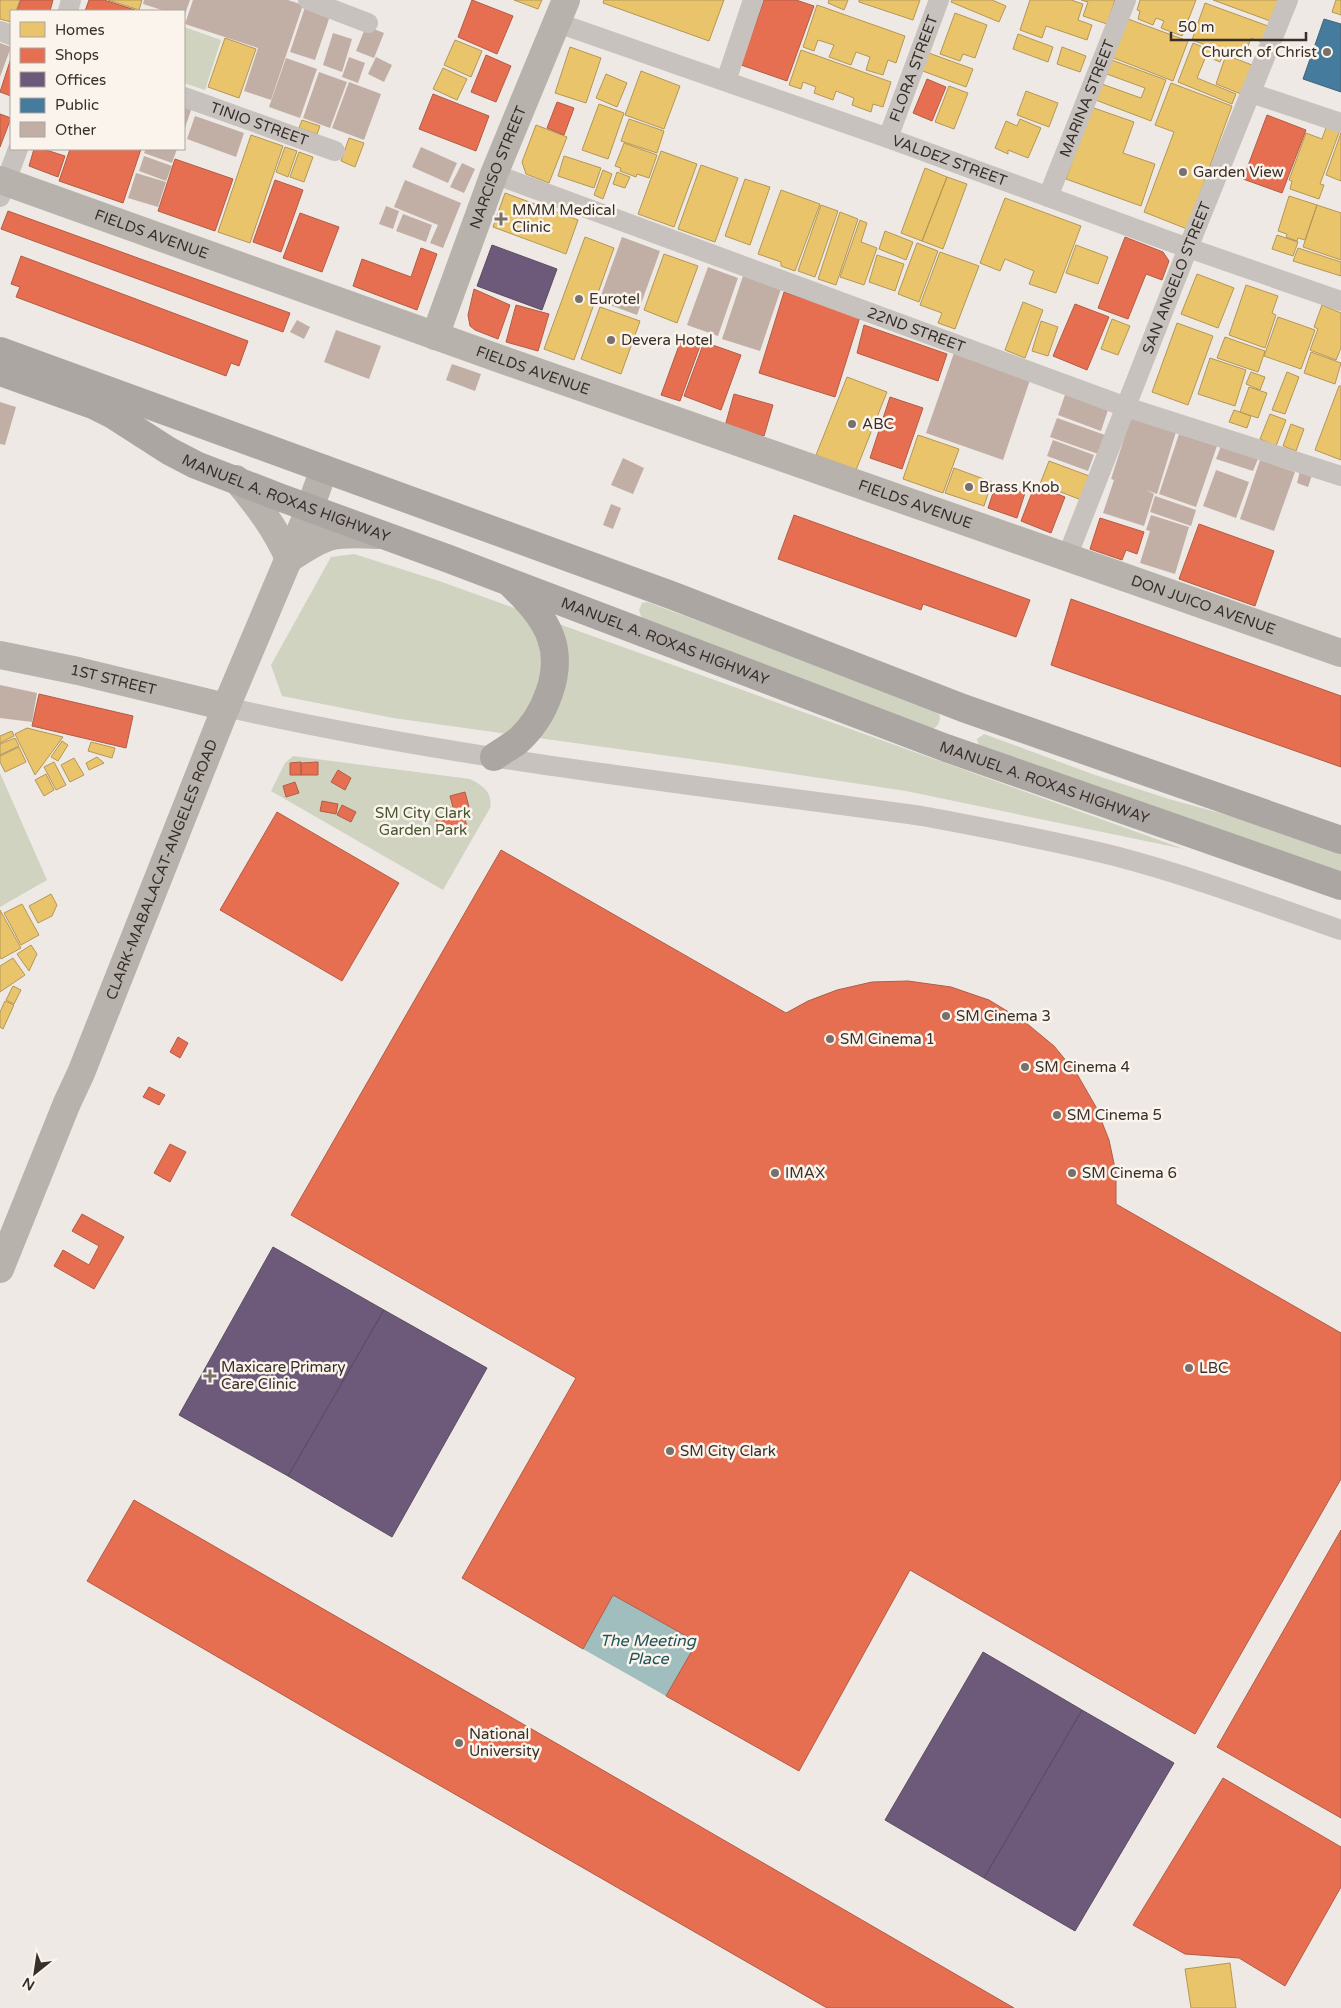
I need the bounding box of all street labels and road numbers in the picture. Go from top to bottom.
street label: FLORA STREET [886,13,942,124]
street label: MARINA STREET [1056,37,1118,160]
street label: TINIO STREET [208,98,311,150]
street label: NARCISO STREET [466,103,530,231]
street label: VALDEZ STREET [890,131,1009,190]
street label: SAN ANGELO STREET [1138,199,1215,356]
street label: FIELDS AVENUE [92,206,211,263]
street label: 22ND STREET [865,303,968,356]
street label: FIELDS AVENUE [474,342,592,399]
street label: MANUEL A. ROXAS HIGHWAY [179,450,393,546]
street label: FIELDS AVENUE [856,476,975,532]
street label: DON JUICO AVENUE [1129,571,1278,638]
street label: MANUEL A. ROXAS HIGHWAY [558,593,772,689]
street label: 1ST STREET [69,661,158,699]
street label: CLARK-MABALACAT-ANGELES ROAD [102,736,221,1003]
street label: MANUEL A. ROXAS HIGHWAY [937,737,1152,827]

